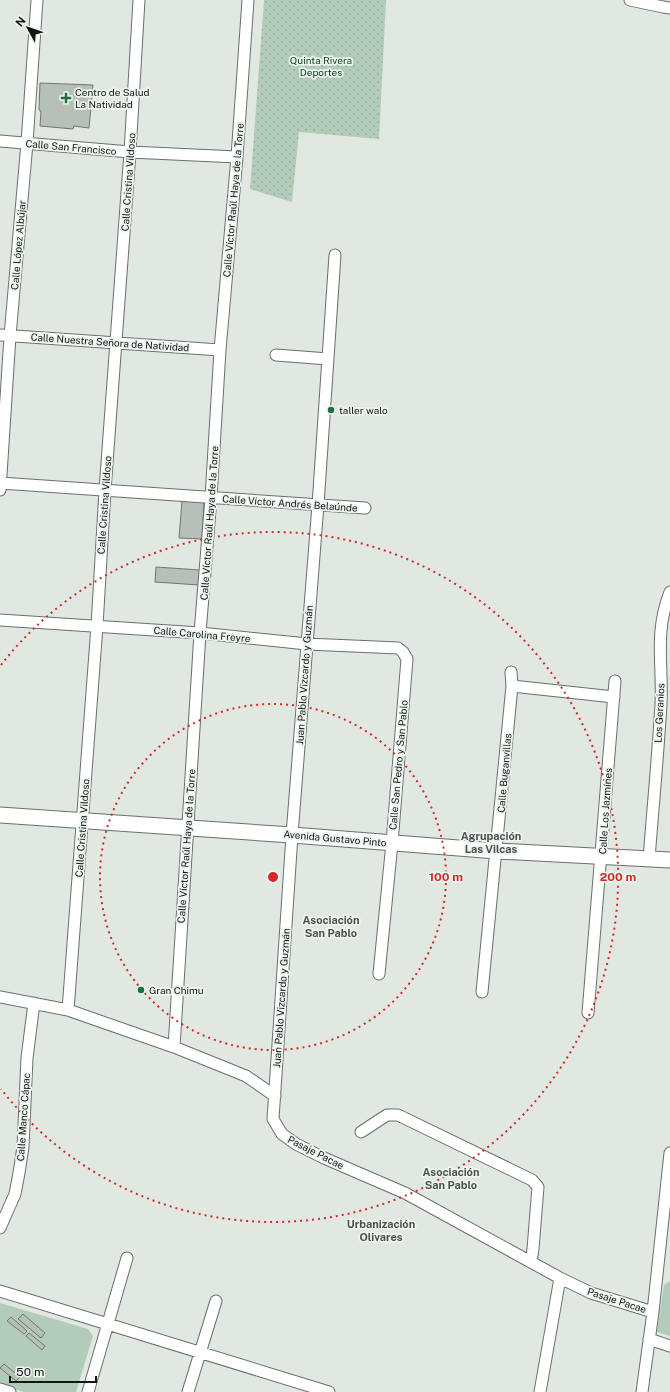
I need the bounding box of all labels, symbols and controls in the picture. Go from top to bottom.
north arrow [8,8,48,48]
text: N [13,14,28,29]
park label: Quinta Rivera Deportes [290,54,352,78]
place label: Centro de Salud La Natividad [75,86,150,110]
marker: Centro de Salud La Natividad [60,92,72,104]
street label: Calle Víctor Raúl Haya de la Torre [220,122,246,278]
street label: Calle Cristina Vildoso [119,132,137,232]
street label: Calle San Francisco [25,137,117,157]
street label: Calle López Albújar [8,200,28,290]
street label: Calle Nuestra Señora de Natividad [30,330,190,354]
place label: taller walo [339,404,388,416]
marker: taller walo [326,405,336,415]
street label: Calle Víctor Raúl Haya de la Torre [198,445,220,601]
street label: Calle Cristina Vildoso [95,455,113,555]
street label: Calle Víctor Andrés Belaúnde [222,492,359,514]
street label: Juan Pablo Vizcardo y Guzmán [293,605,315,745]
street label: Calle Carolina Freyre [153,624,251,644]
street label: Los Geranios [651,683,667,743]
street label: Calle San Pedro y San Pablo [386,699,410,831]
street label: Calle Buganvillas [495,733,513,813]
street label: Calle Los Jazmínes [596,767,614,855]
street label: Calle Víctor Raúl Haya de la Torre [175,768,197,924]
street label: Calle Cristina Vildoso [73,778,91,878]
street label: Avenida Gustavo Pinto [283,828,387,849]
district label: Agrupación Las Vilcas [461,830,521,855]
centre of rings [266,870,280,884]
text: 100 m [429,870,463,884]
text: 200 m [600,870,636,884]
district label: Asociación San Pablo [303,914,359,939]
street label: Juan Pablo Vizcardo y Guzmán [270,928,292,1068]
place label: Gran Chimu [149,984,204,996]
marker: Gran Chimu [136,985,146,995]
street label: Calle Manco Cápac [14,1072,32,1162]
street label: Pasaje Pacae [286,1133,346,1171]
district label: Asociación San Pablo [423,1166,479,1191]
district label: Urbanización Olivares [347,1218,415,1243]
street label: Pasaje Pacae [586,1285,648,1315]
scale bar [10,1358,96,1384]
text: 50 m [16,1365,44,1379]

